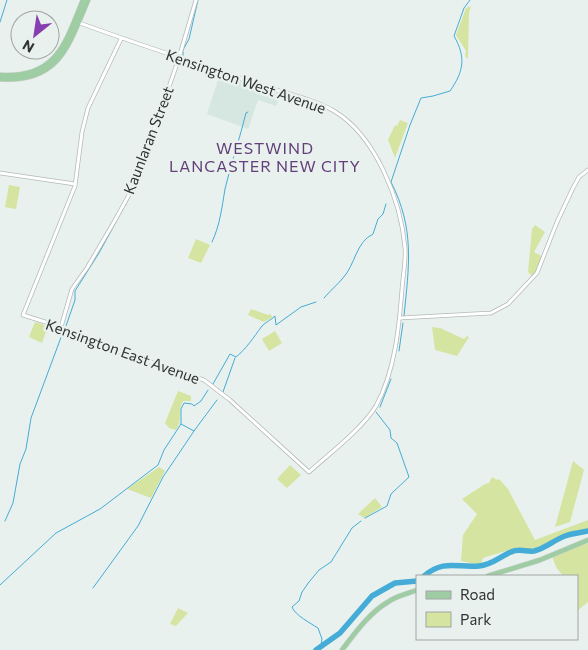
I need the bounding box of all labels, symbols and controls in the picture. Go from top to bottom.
north arrow [10,10,60,60]
text: N [19,37,37,57]
street label: Kensington West Avenue [164,45,328,117]
street label: Kaunlaran Street [119,84,177,196]
district label: WESTWIND LANCASTER NEW CITY [169,138,361,175]
street label: Kensington East Avenue [44,315,202,387]
legend [416,575,578,640]
text: Road [460,585,495,603]
text: Park [460,610,491,628]

